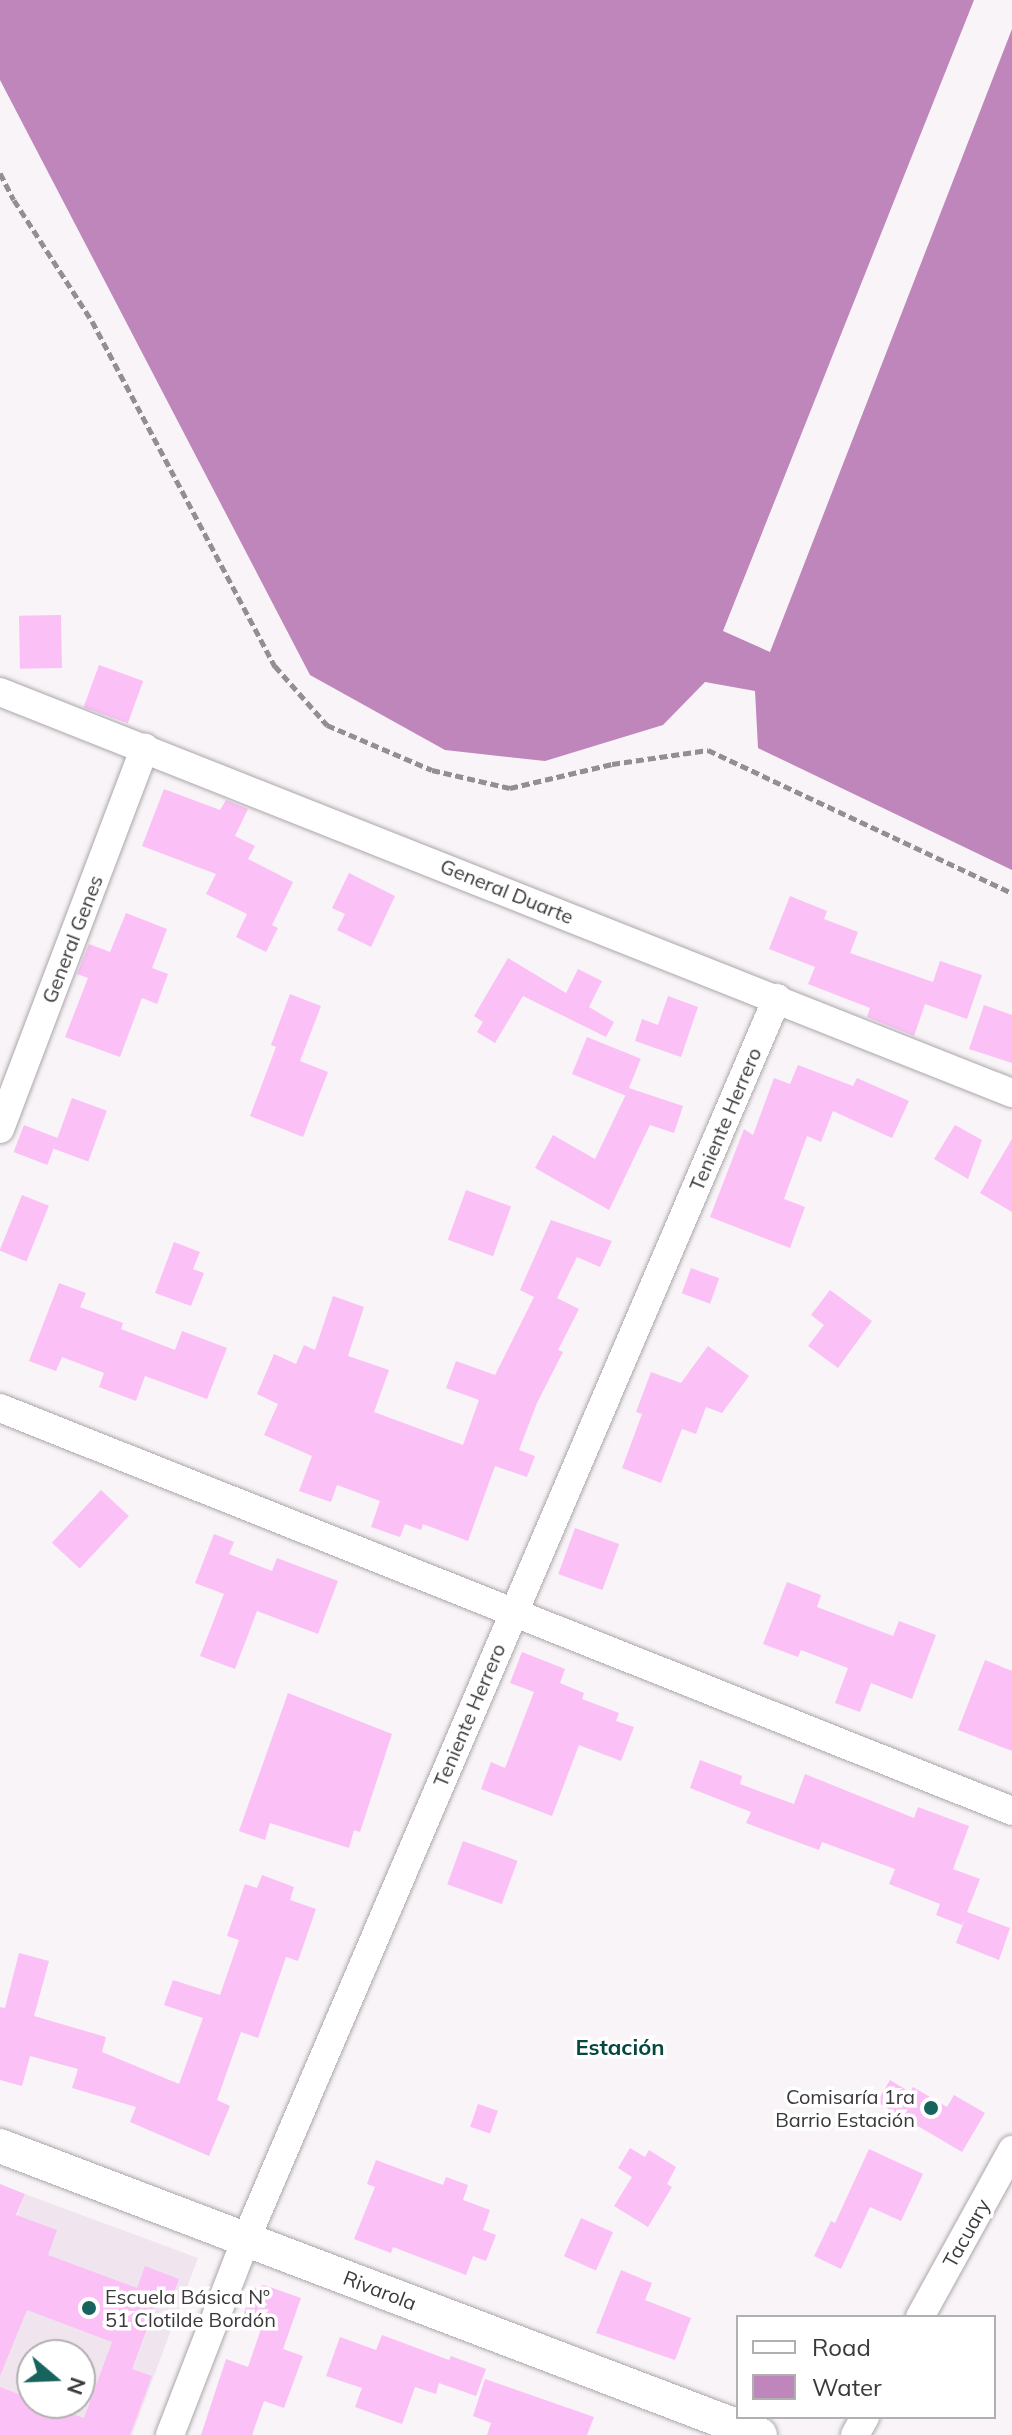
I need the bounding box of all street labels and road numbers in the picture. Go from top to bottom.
street label: General Duarte [437,853,577,929]
street label: General Genes [37,872,107,1006]
street label: Teniente Herrero [684,1044,766,1194]
street label: Teniente Herrero [428,1640,510,1790]
street label: Tacuary [937,2195,995,2271]
street label: Rivarola [340,2265,420,2315]

